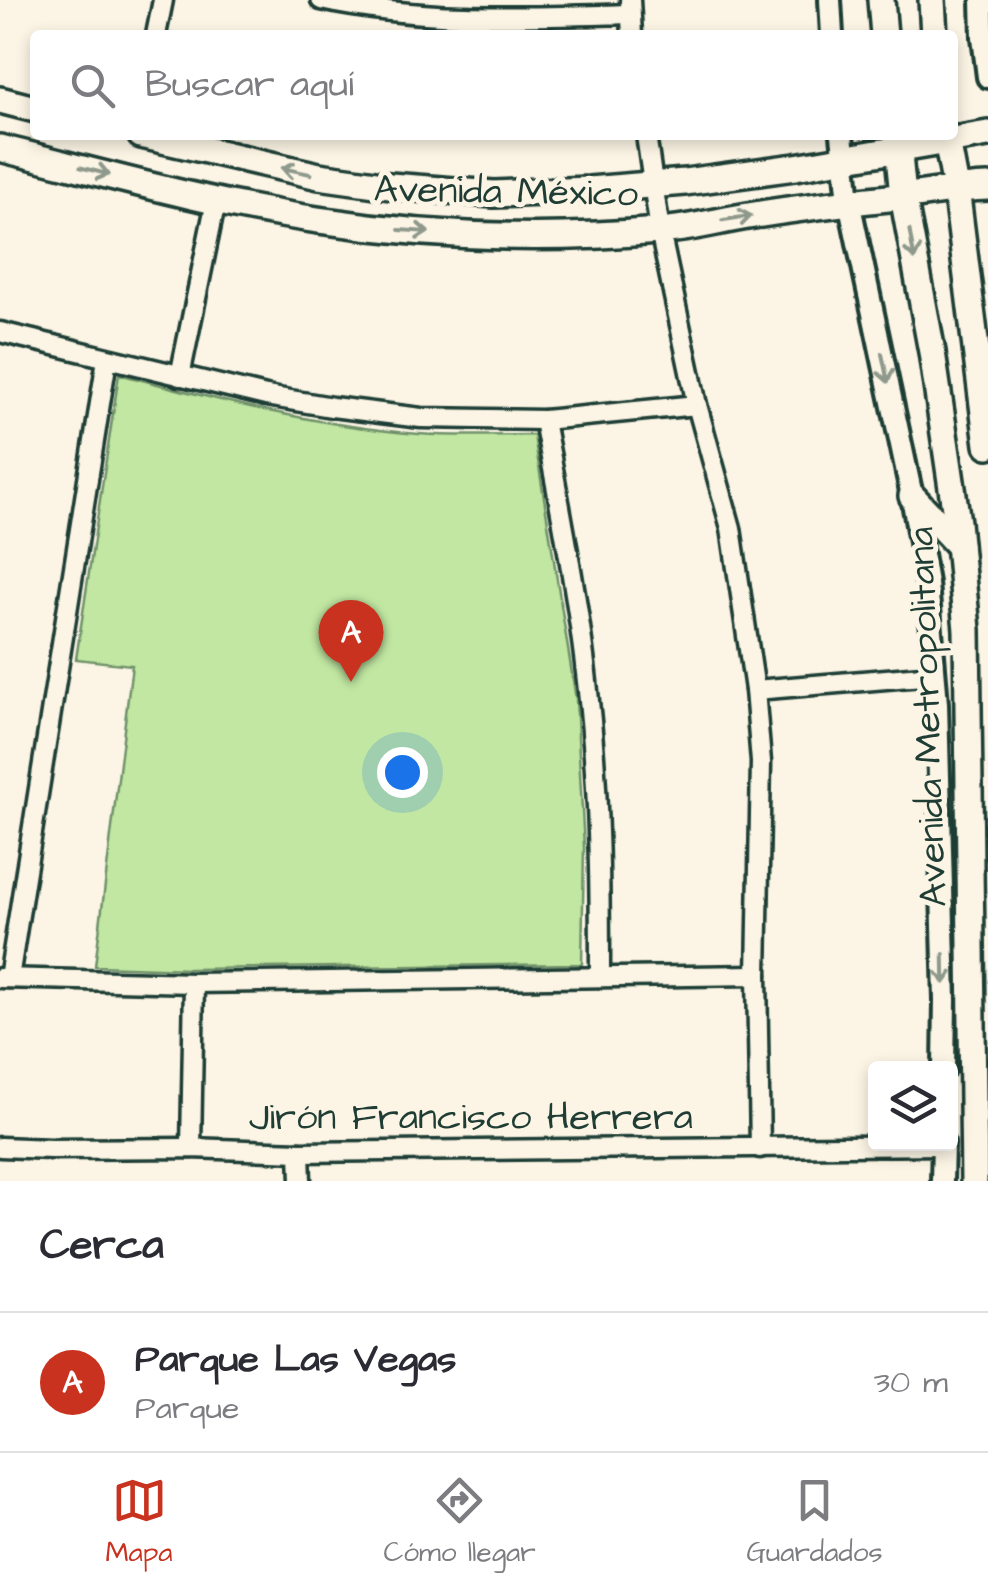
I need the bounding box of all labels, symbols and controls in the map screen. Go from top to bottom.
search box [30,30,958,140]
icon: search [65,58,120,113]
text: Buscar aquí [145,59,354,111]
one-way arrow [281,161,313,180]
one-way arrow [78,163,110,181]
street label: Avenida México [373,164,639,220]
one-way arrow [721,208,753,227]
one-way arrow [397,222,429,241]
one-way arrow [903,228,922,261]
one-way arrow [876,351,895,383]
street label: Avenida Metropolitana [895,526,961,908]
pin: A [318,600,384,682]
your location [377,747,428,798]
one-way arrow [935,952,954,984]
map controls [868,1061,958,1151]
button: layers [868,1061,958,1151]
street label: Jirón Francisco Herrera [249,1092,693,1144]
text: Cerca [40,1217,164,1275]
text: Parque Las Vegas [135,1334,456,1386]
text: A [62,1360,83,1405]
text: 30 m [874,1360,948,1405]
text: Parque [135,1386,239,1431]
tab: Mapa [105,1473,173,1572]
tab: Cómo llegar [383,1473,536,1572]
tab: Guardados [747,1473,883,1572]

